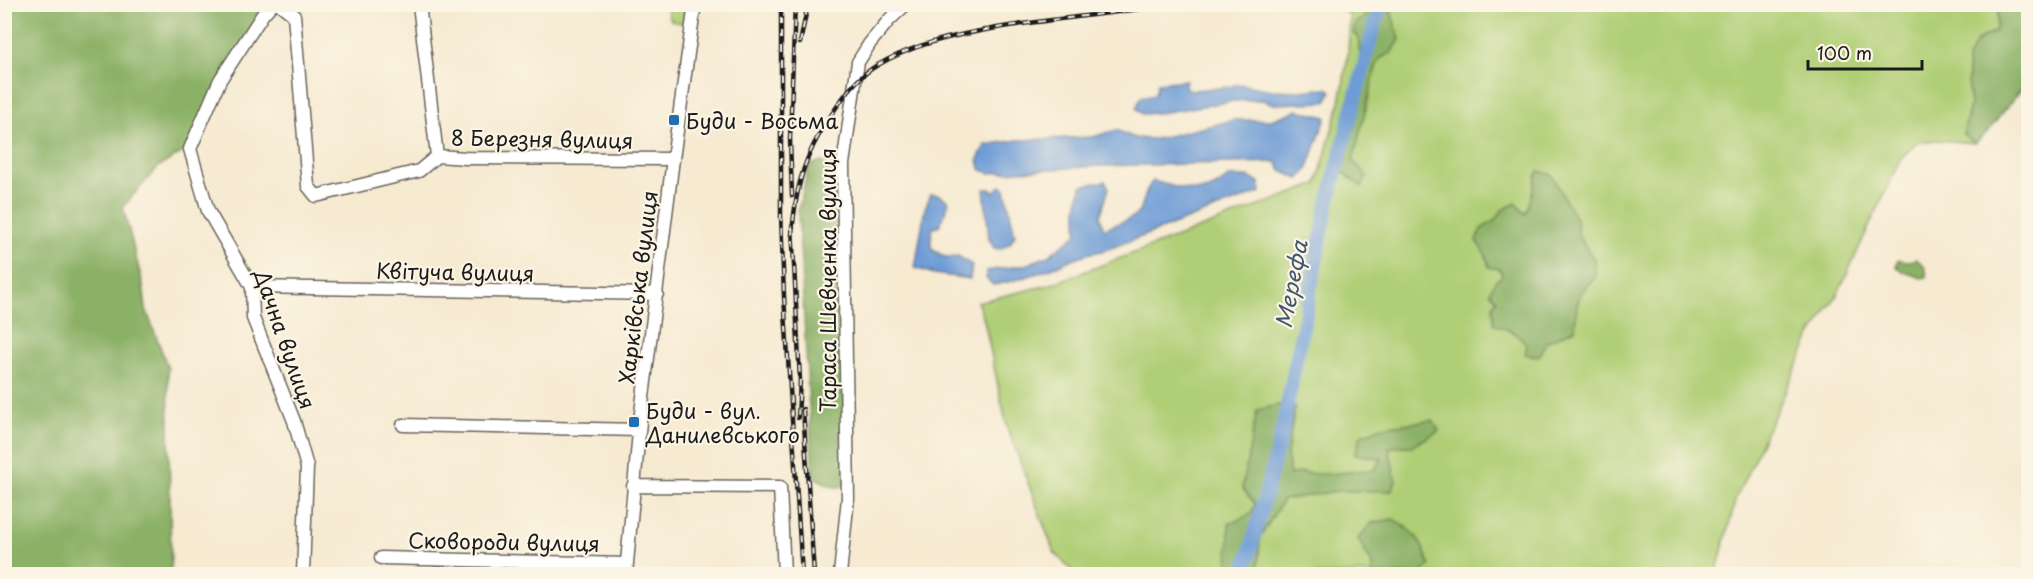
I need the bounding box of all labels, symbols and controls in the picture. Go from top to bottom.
scale bar [1808,33,1922,71]
text: 100 m [1817,39,1872,66]
place label: Буди - Восьма [686,104,838,136]
marker: Буди - Восьма [667,113,681,127]
street label: 8 Березня вулиця [451,120,633,156]
street label: Тараса Шевченка вулиця [811,148,843,412]
street label: Харківська вулиця [609,189,665,385]
water label: Мерефа [1265,236,1315,331]
street label: Квітуча вулиця [376,254,534,288]
street label: Дачна вулиця [247,264,325,413]
place label: Буди - вул. Данилевського [645,394,800,450]
marker: Буди - вул. Данилевського [627,415,641,429]
street label: Сковороди вулиця [408,523,600,559]

